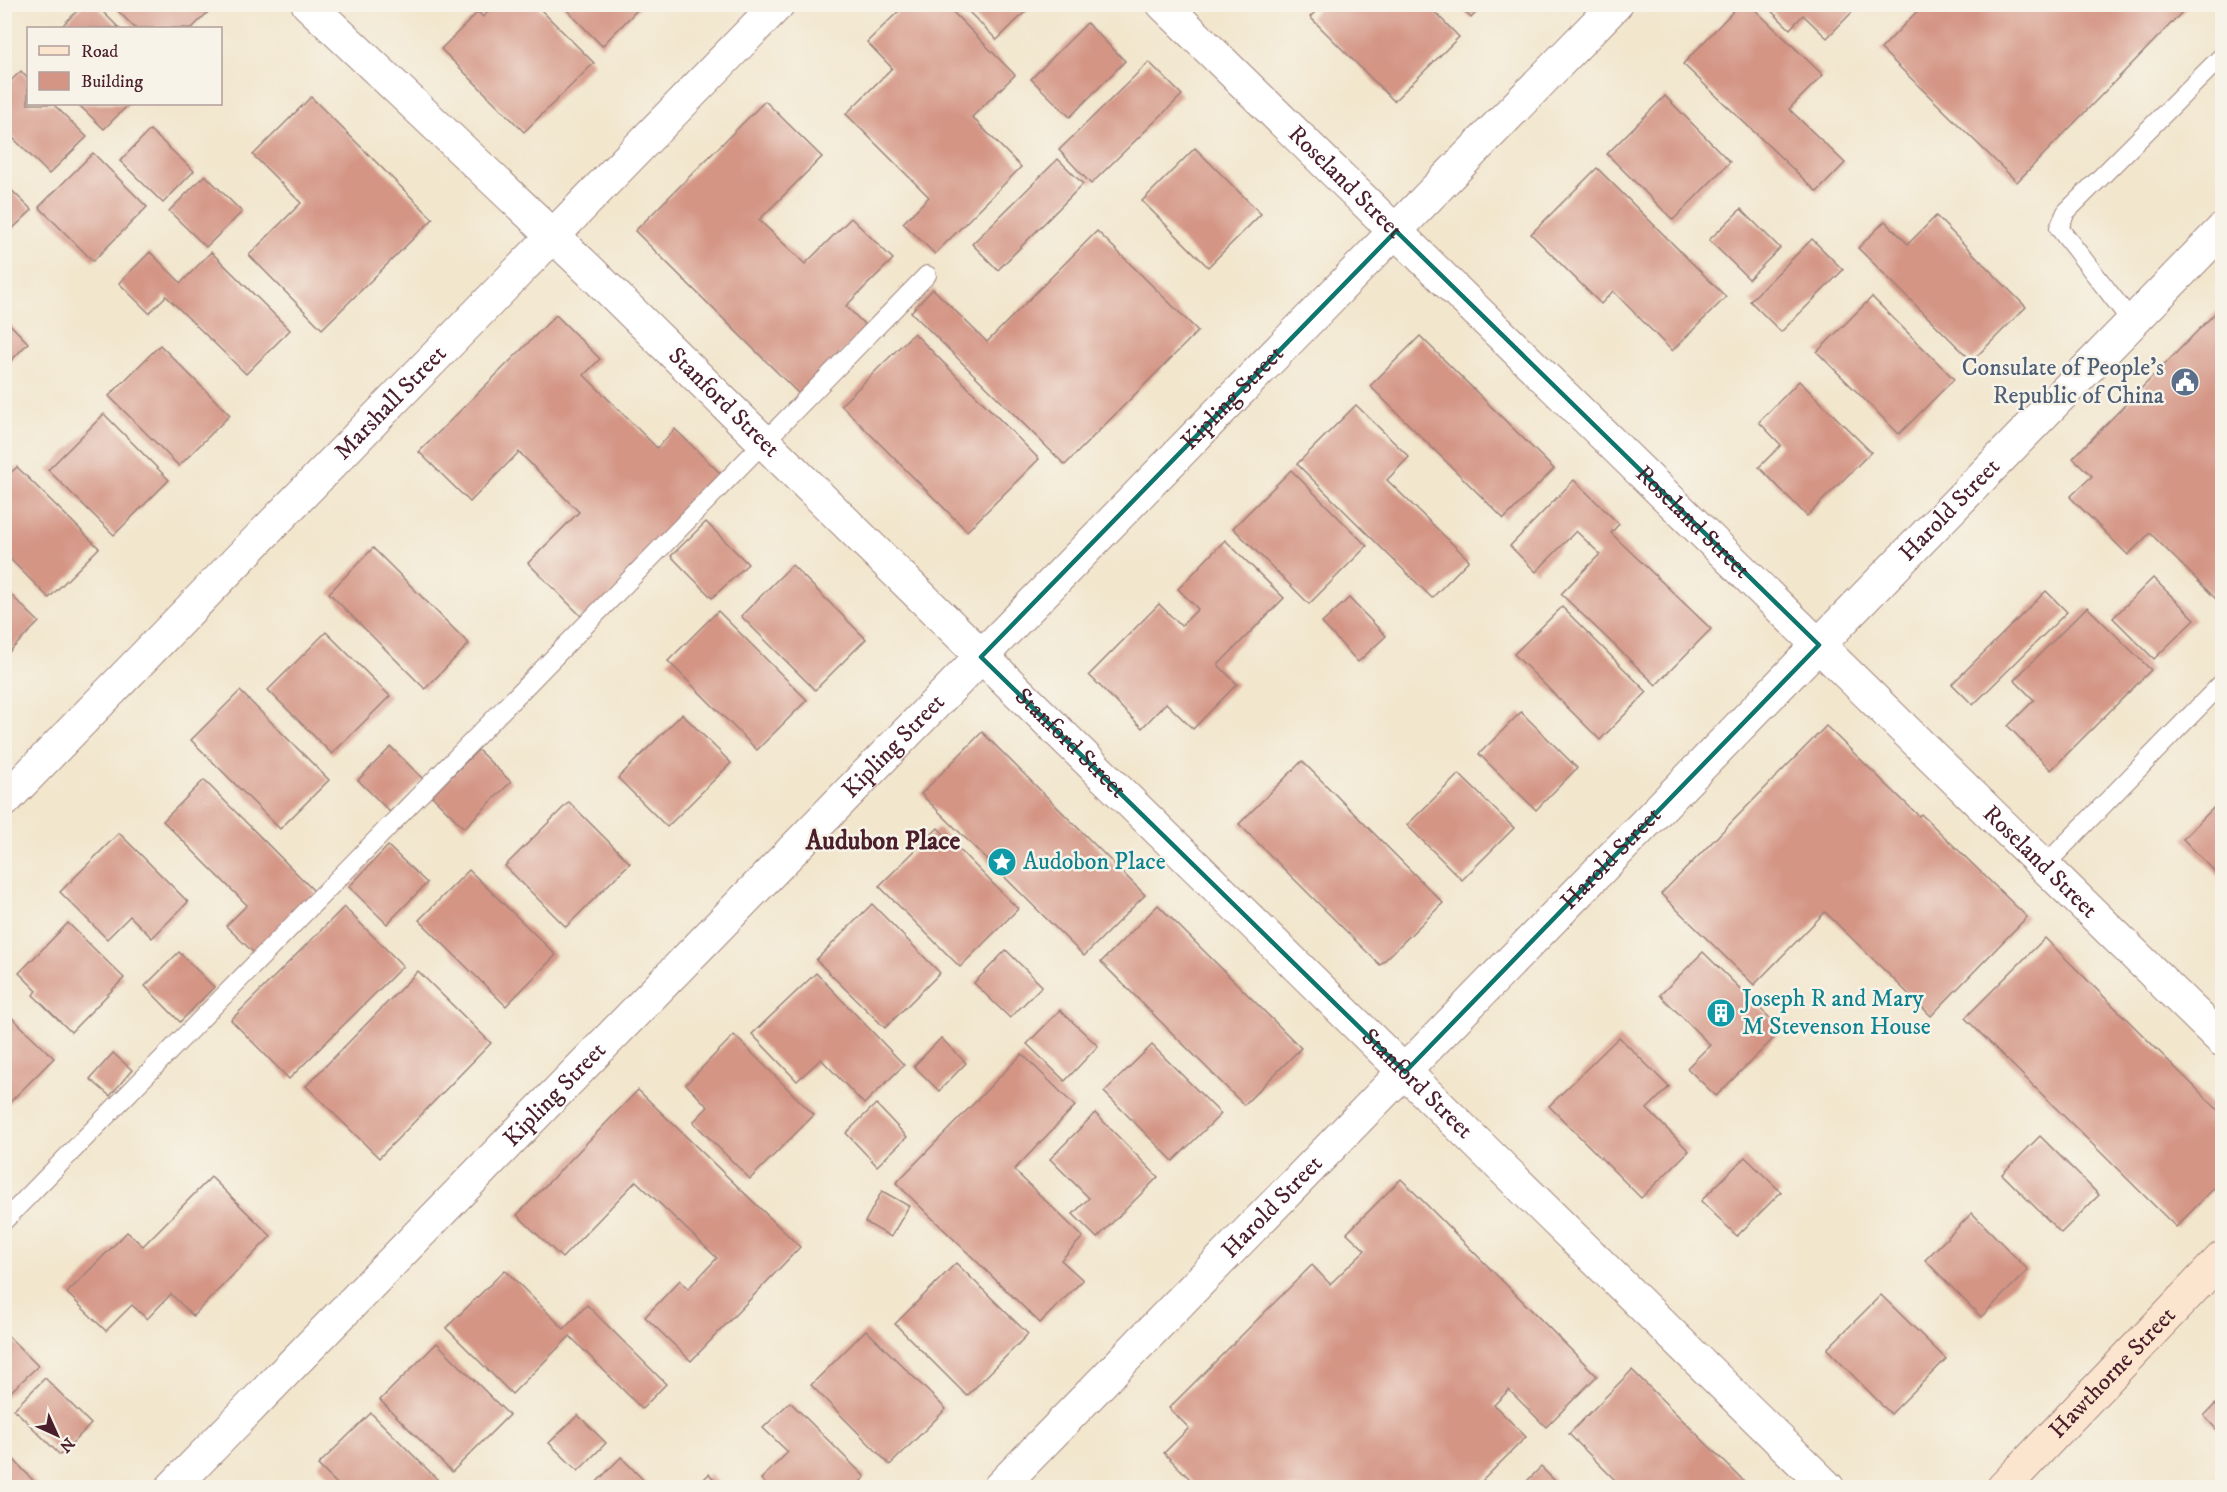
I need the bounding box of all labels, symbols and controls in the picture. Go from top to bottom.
legend [27,27,222,105]
text: Road [81,41,118,63]
text: Building [81,71,143,93]
street label: Roseland Street [1281,119,1409,245]
street label: Marshall Street [328,339,453,466]
street label: Kipling Street [1175,339,1291,457]
street label: Stanford Street [662,341,786,464]
place label: Consulate of People's Republic of China [1962,353,2165,411]
public building icon: Consulate of People's Republic of China [2169,366,2201,398]
street label: Harold Street [1893,452,2007,568]
street label: Roseland Street [1629,459,1757,585]
street label: Stanford Street [1008,682,1133,805]
street label: Kipling Street [836,687,952,805]
street label: Roseland Street [1976,799,2104,925]
street label: Harold Street [1554,800,1668,916]
district label: Audubon Place [805,825,960,858]
place icon: Audobon Place [986,846,1018,878]
place label: Audobon Place [1023,847,1166,877]
place label: Joseph R and Mary M Stevenson House [1740,984,1931,1042]
building icon: Joseph R and Mary M Stevenson House [1705,997,1737,1029]
street label: Stanford Street [1355,1022,1479,1146]
street label: Kipling Street [497,1036,613,1153]
street label: Harold Street [1215,1149,1329,1265]
street label: Hawthorne Street [2043,1300,2183,1445]
north arrow [27,1405,87,1465]
text: N [55,1433,79,1457]

